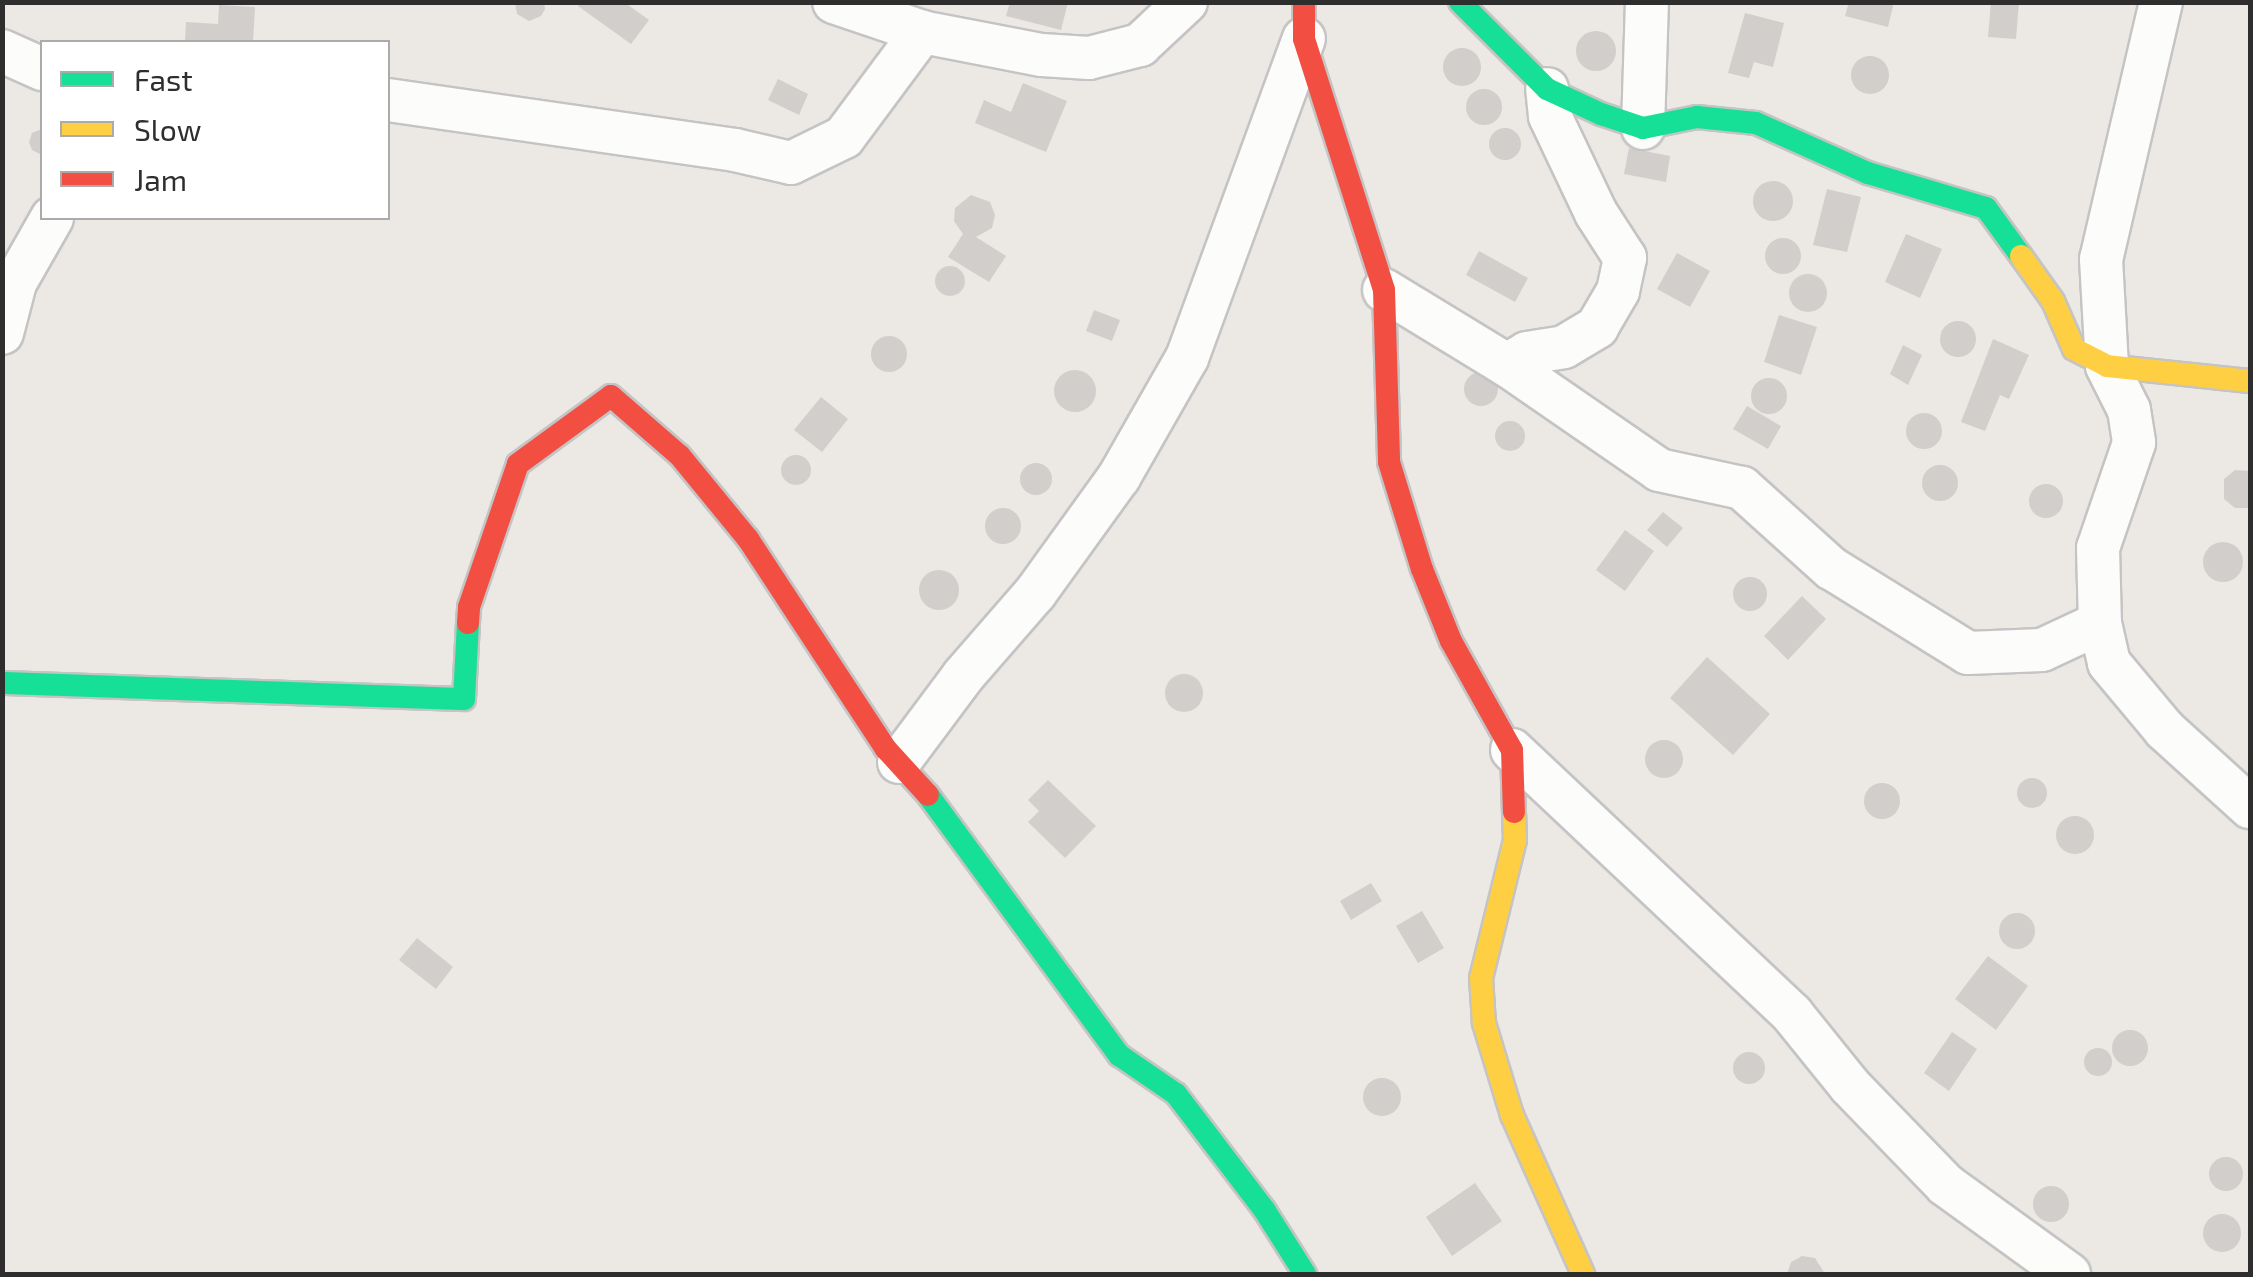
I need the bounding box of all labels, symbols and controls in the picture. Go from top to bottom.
legend [40,40,390,220]
text: Fast [134,61,193,97]
text: Slow [134,111,201,147]
text: Jam [134,161,187,197]

